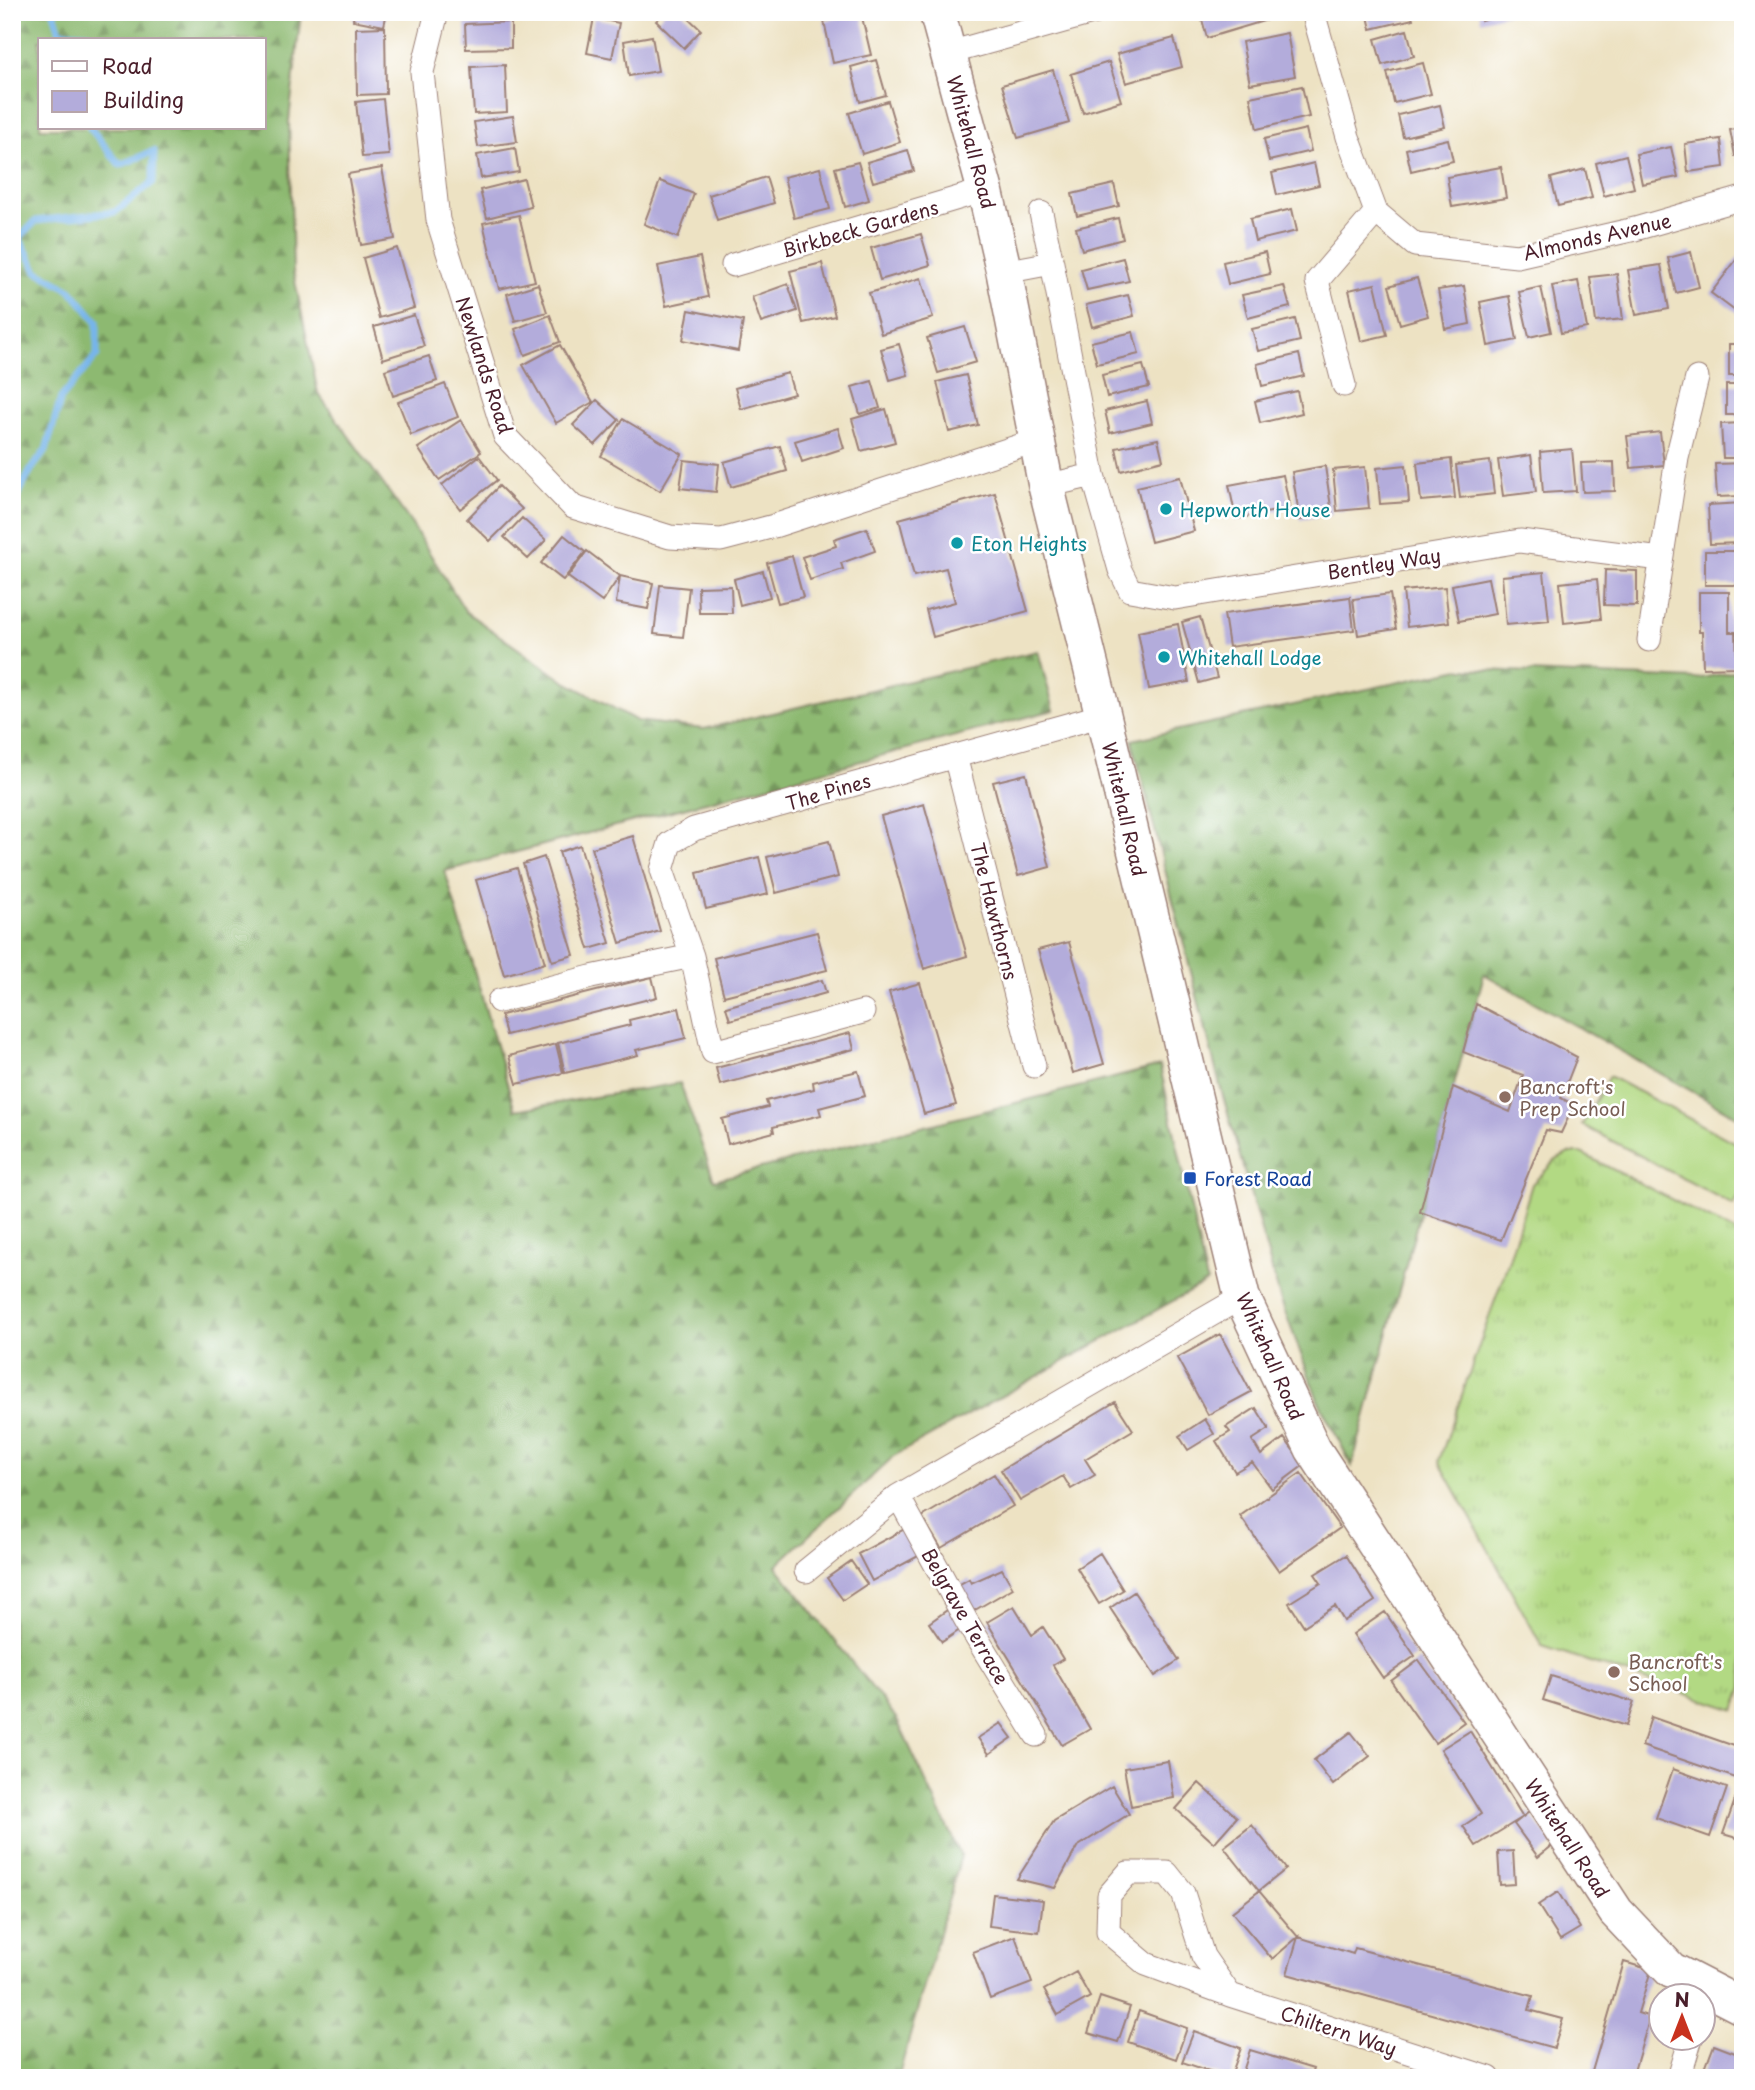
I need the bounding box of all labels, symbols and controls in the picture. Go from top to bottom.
legend [38,38,266,130]
text: Road [102,49,153,81]
street label: Whitehall Road [941,72,1003,212]
text: Building [102,83,184,115]
street label: Birkbeck Gardens [778,192,942,264]
street label: Almonds Avenue [1520,205,1674,267]
street label: Newlands Road [450,293,520,437]
place label: Hepworth House [1180,495,1331,523]
marker: Hepworth House [1158,501,1174,517]
place label: Eton Heights [971,529,1087,557]
marker: Eton Heights [949,535,965,551]
street label: Bentley Way [1325,540,1443,586]
place label: Whitehall Lodge [1178,643,1322,671]
marker: Whitehall Lodge [1156,649,1172,665]
street label: Whitehall Road [1096,739,1154,879]
street label: The Pines [782,766,874,816]
street label: The Hawthorns [964,839,1026,983]
place label: Bancroft's Prep School [1519,1072,1626,1122]
marker: Bancroft's Prep School [1497,1089,1513,1105]
place label: Forest Road [1204,1164,1312,1192]
marker: Forest Road [1182,1170,1198,1186]
street label: Whitehall Road [1230,1288,1312,1424]
street label: Belgrave Terrace [916,1543,1016,1689]
place label: Bancroft's School [1628,1647,1722,1697]
marker: Bancroft's School [1606,1664,1622,1680]
street label: Whitehall Road [1519,1773,1617,1903]
north arrow [1646,1982,1716,2052]
text: N [1674,1985,1690,2013]
street label: Chiltern Way [1277,1998,1401,2062]

